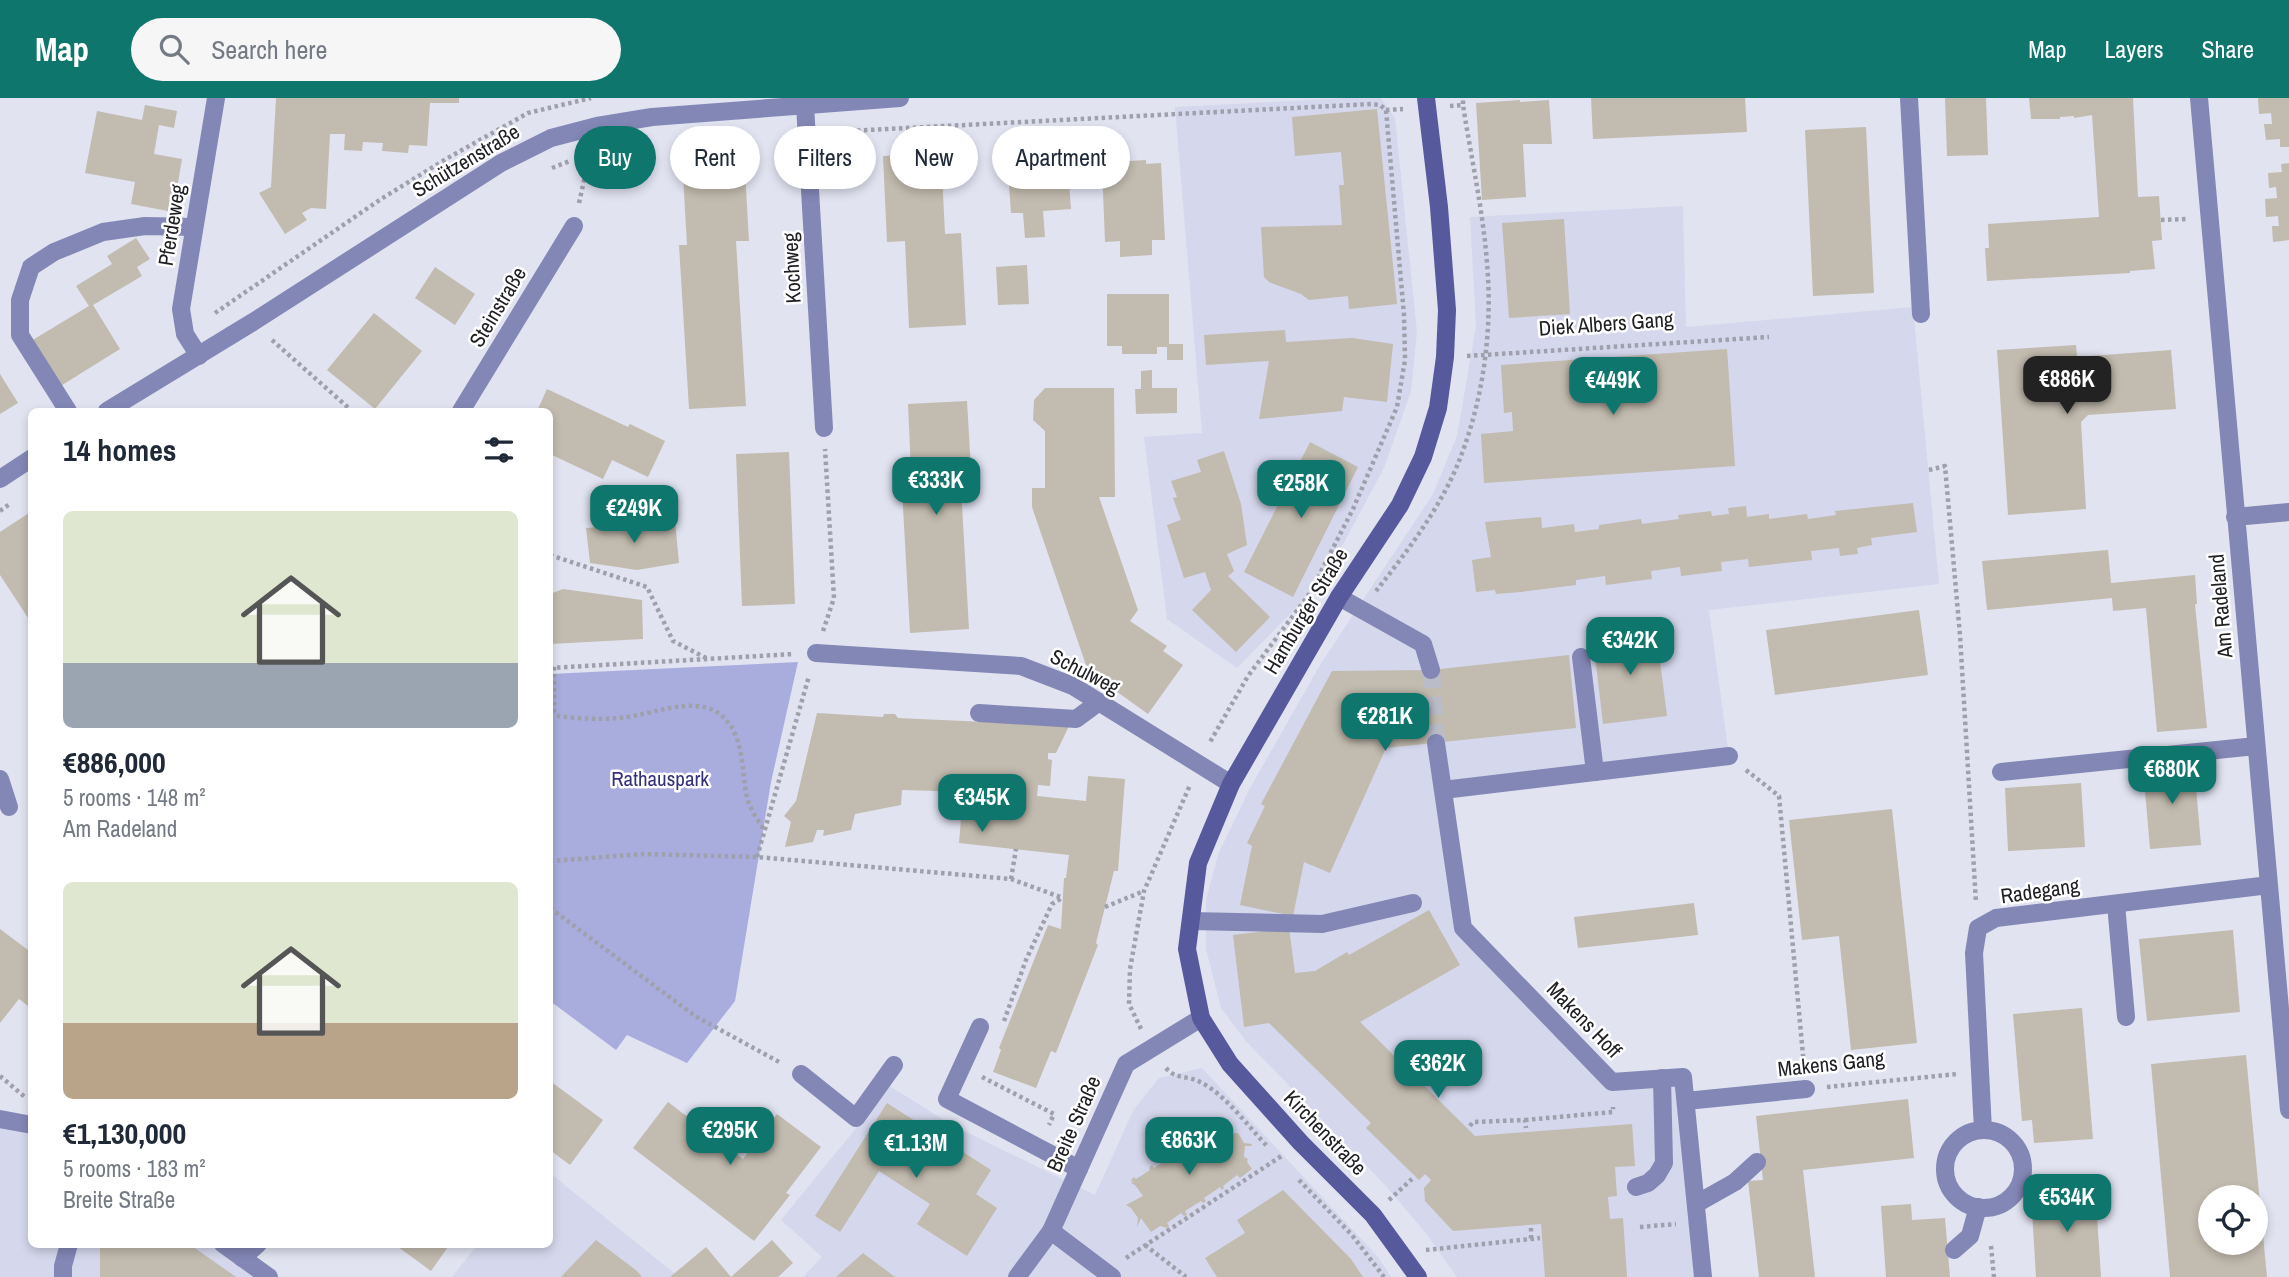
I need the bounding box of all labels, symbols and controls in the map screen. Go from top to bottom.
search box [131,18,621,81]
text: Map [35,27,89,71]
icon: search [155,30,193,68]
text: Search here [211,32,327,67]
text: Map [2028,33,2066,65]
text: Layers [2104,33,2163,65]
text: Share [2201,33,2254,65]
street label: Schützenstraße [407,117,525,204]
chip: Buy [574,126,656,189]
chip: Rent [670,126,760,189]
chip: Filters [774,126,876,189]
chip: New [890,126,978,189]
chip: Apartment [992,126,1130,189]
street label: Pferdeweg [151,182,192,268]
street label: Kochweg [775,231,808,304]
street label: Steinstraße [462,261,533,352]
street label: Diek Albers Gang [1538,304,1675,343]
pin: €886K [2018,356,2116,416]
pin: €449K [1564,358,1662,417]
text: €886K [2039,363,2095,394]
text: €449K [1585,364,1641,395]
text: 14 homes [63,430,177,470]
icon: filters [480,431,518,469]
pin: €333K [887,458,985,517]
pin: €258K [1252,460,1350,520]
text: €333K [908,464,964,495]
text: €258K [1273,467,1329,498]
pin: €249K [585,486,683,545]
text: €249K [606,492,662,523]
street label: Hamburger Straße [1256,542,1355,679]
street label: Am Radeland [2202,553,2240,660]
icon: home [228,557,354,683]
pin: €342K [1581,618,1679,677]
text: €342K [1602,624,1658,655]
street label: Schulweg [1045,642,1125,702]
pin: €281K [1336,694,1434,753]
text: €281K [1357,700,1413,731]
text: €886,000 [63,742,166,782]
pin: €680K [2123,746,2221,806]
text: €680K [2144,753,2200,784]
park label: Rathauspark [611,764,709,793]
pin: €345K [933,774,1031,834]
text: €345K [954,781,1010,812]
text: 5 rooms · 148 m² [63,782,206,813]
text: Am Radeland [63,813,177,844]
street label: Radegang [1999,871,2082,910]
icon: home [228,928,354,1054]
street label: Makens Hoff [1540,975,1629,1065]
pin: €362K [1389,1040,1487,1100]
street label: Makens Gang [1776,1043,1886,1084]
text: €362K [1410,1047,1466,1078]
street label: Breite Straße [1039,1071,1108,1176]
street label: Kirchenstraße [1277,1084,1373,1182]
pin: €295K [681,1108,779,1167]
text: €1,130,000 [63,1113,186,1153]
text: €295K [702,1114,758,1145]
pin: €863K [1140,1118,1238,1177]
pin: €1.13M [859,1121,973,1180]
text: €863K [1161,1124,1217,1155]
text: €1.13M [885,1127,947,1158]
text: 5 rooms · 183 m² [63,1153,206,1184]
pin: €534K [2018,1174,2116,1234]
text: €534K [2039,1181,2095,1212]
text: Breite Straße [63,1184,175,1215]
map controls [2198,1185,2268,1255]
button: locate [2198,1185,2268,1255]

